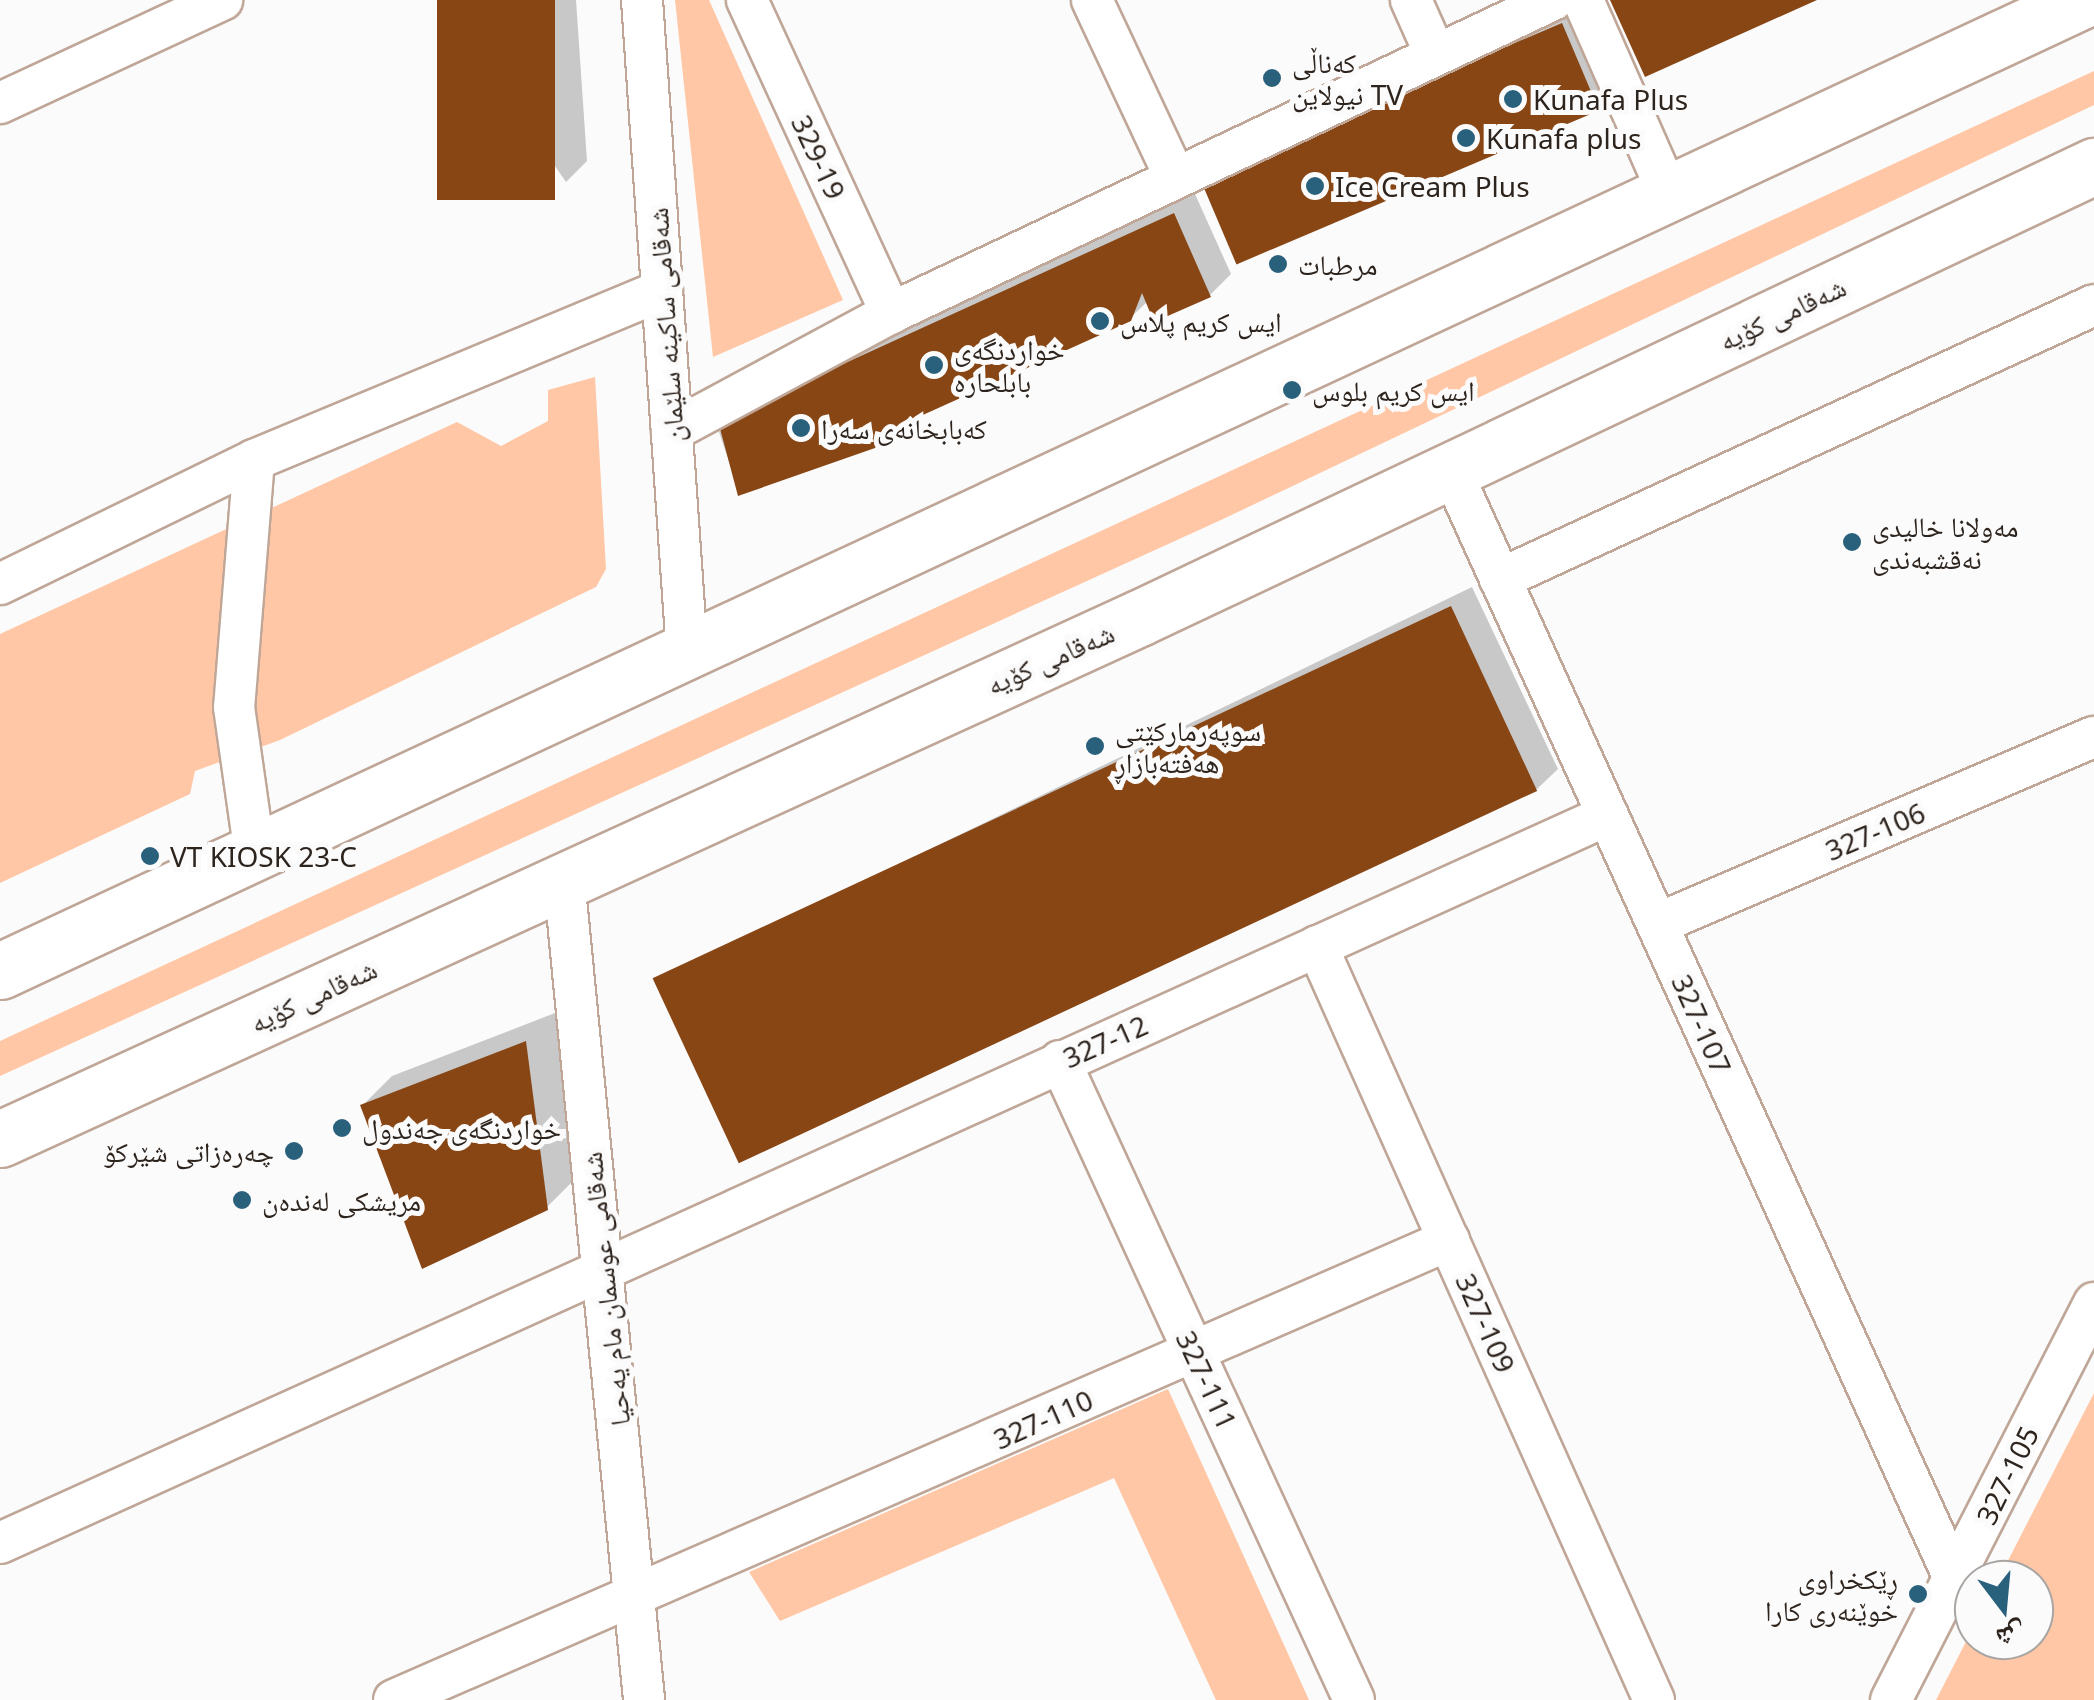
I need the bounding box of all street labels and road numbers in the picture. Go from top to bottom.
street label: 329-19 [785,110,853,204]
street label: شەقامی ساکینە سلێمان [640,207,690,443]
street label: شەقامی کۆیە [1713,269,1851,357]
street label: شەقامی کۆیە [981,615,1119,701]
street label: 327-106 [1820,795,1930,867]
street label: شەقامی کۆیە [244,951,382,1039]
street label: 327-107 [1665,969,1739,1079]
street label: 327-12 [1057,1008,1153,1074]
street label: شەقامی عوسمان مام یەحیا [574,1150,636,1428]
street label: 327-109 [1449,1268,1523,1378]
street label: 327-111 [1170,1325,1244,1435]
street label: 327-110 [988,1382,1098,1456]
street label: 327-105 [1969,1420,2045,1530]

